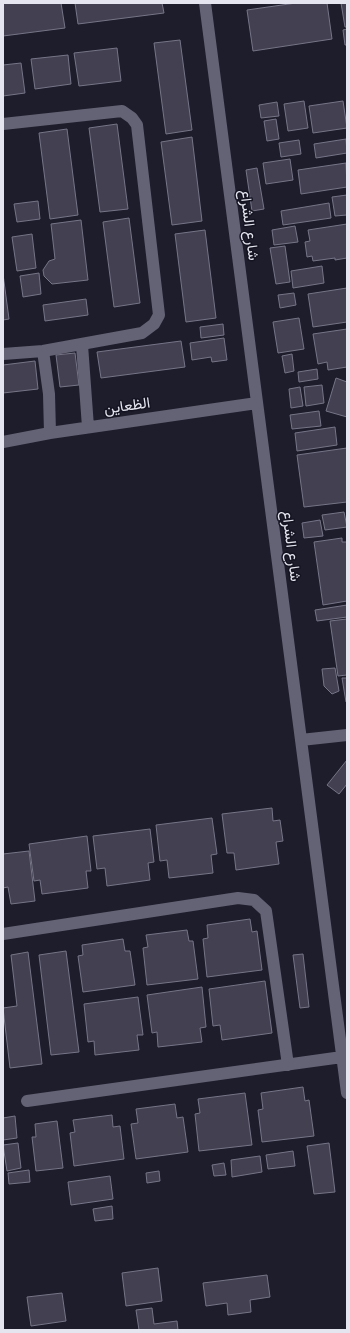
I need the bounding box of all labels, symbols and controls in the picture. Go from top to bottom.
street label: شارع الشراع [234,188,264,262]
street label: الظعاين [103,392,151,419]
street label: شارع الشراع [276,509,306,583]

